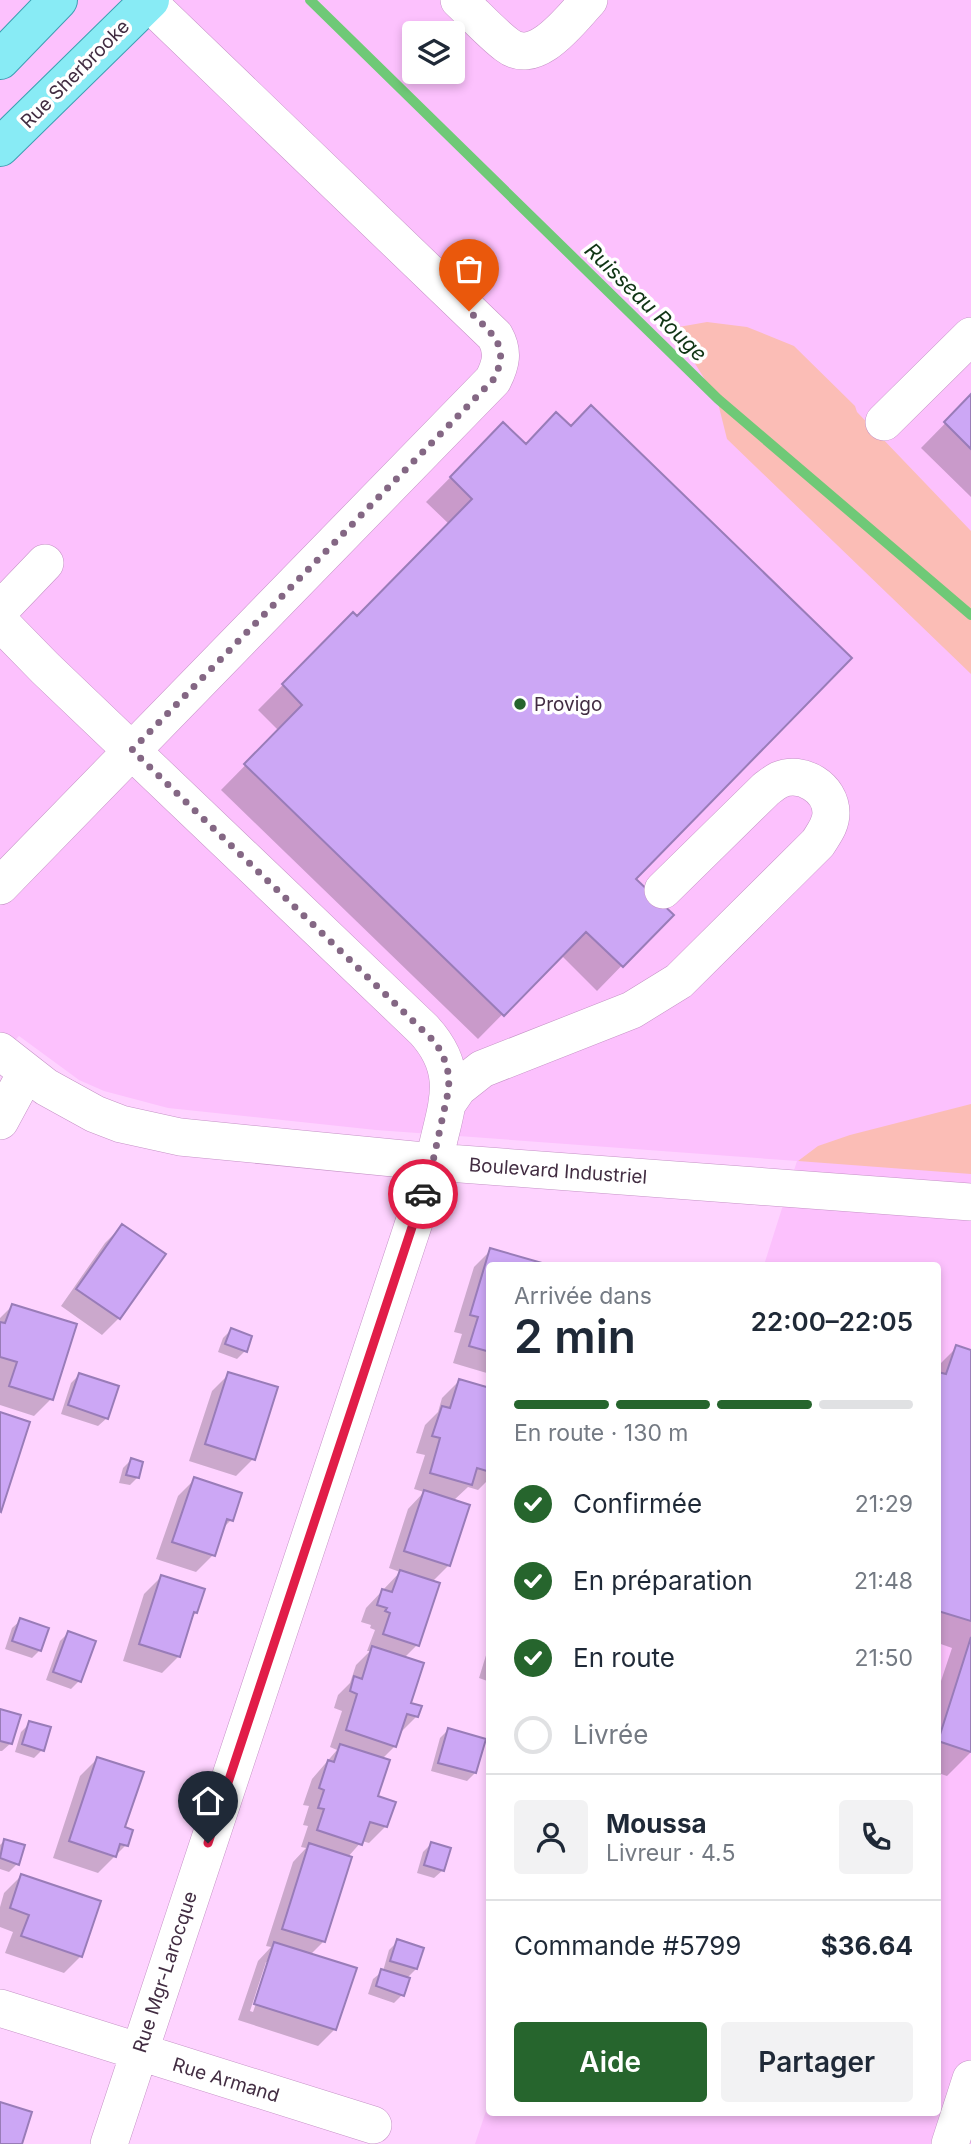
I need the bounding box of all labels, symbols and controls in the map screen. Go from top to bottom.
street label: Rue Sherbrooke [16,15,134,133]
map controls [402,21,465,84]
button: layers [402,21,465,84]
water label: Ruisseau Rouge [580,238,712,366]
pin [439,239,499,311]
icon: bag [450,250,488,288]
place label: Provigo [534,693,602,716]
marker: Provigo [512,696,528,712]
street label: Boulevard Industriel [468,1153,648,1189]
courier [388,1159,458,1229]
icon: car [404,1175,442,1213]
text: Arrivée dans [514,1282,652,1310]
text: 22:00–22:05 [751,1306,913,1337]
text: 2 min [514,1308,636,1364]
text: En route · 130 m [514,1419,689,1447]
icon: check [514,1485,552,1523]
text: Confirmée [573,1488,702,1519]
text: 21:29 [855,1490,913,1518]
icon: check [514,1562,552,1600]
text: En préparation [573,1565,753,1596]
text: 21:48 [854,1567,913,1595]
icon: check [514,1639,552,1677]
text: En route [573,1642,675,1673]
text: 21:50 [855,1644,913,1672]
text: Livrée [573,1719,648,1750]
pin [178,1771,238,1843]
icon: home [189,1782,227,1820]
button: person [514,1800,588,1874]
button: phone [839,1800,913,1874]
text: Moussa [606,1808,707,1839]
text: Livreur · 4.5 [606,1839,735,1867]
street label: Rue Mgr-Larocque [128,1888,202,2056]
text: Commande #5799 [514,1930,741,1961]
text: $36.64 [821,1930,913,1961]
button: Aide [514,2022,707,2102]
button: Partager [721,2022,913,2102]
street label: Rue Armand [170,2053,282,2107]

